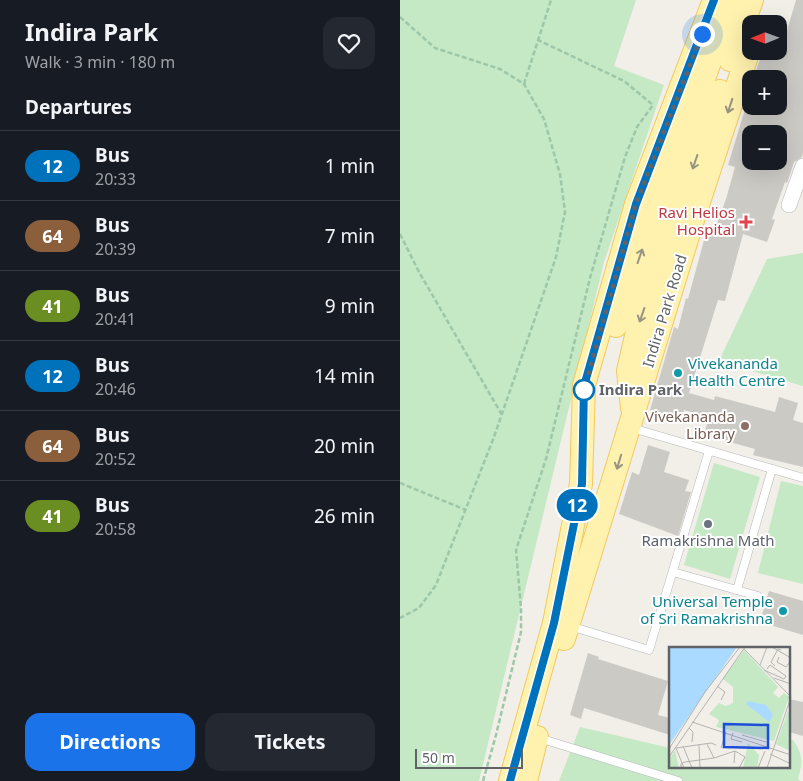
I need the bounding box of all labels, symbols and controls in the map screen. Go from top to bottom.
text: Indira Park [25,15,158,48]
north arrow [742,15,788,60]
map controls [742,15,787,170]
button: heart [323,17,375,69]
your location [690,22,715,47]
text: Walk · 3 min · 180 m [25,51,175,73]
button: + [742,70,787,115]
text: Departures [25,94,132,120]
one-way arrow [725,98,735,114]
button: − [742,125,787,170]
text: Bus [95,142,130,168]
text: 1 min [325,153,375,179]
one-way arrow [690,153,699,169]
text: 12 [42,154,63,178]
text: 20:33 [95,168,136,190]
place label: Ravi Helios Hospital [658,202,735,239]
text: Bus [95,212,130,238]
marker: Ravi Helios Hospital [739,215,753,229]
text: 7 min [325,223,375,249]
text: 64 [42,224,63,248]
text: 20:39 [95,238,136,260]
one-way arrow [636,249,645,264]
street label: Indira Park Road [637,252,691,370]
text: Bus [95,282,130,308]
text: 9 min [325,293,375,319]
text: 41 [42,294,63,318]
one-way arrow [637,307,646,323]
text: 20:41 [95,308,136,330]
text: Bus [95,352,130,378]
place label: Vivekananda Health Centre [688,353,785,390]
text: 14 min [314,363,375,389]
text: 12 [42,364,63,388]
marker: Vivekananda Health Centre [672,367,684,379]
text: 20:46 [95,378,136,400]
marker: Indira Park [573,379,595,401]
place label: Indira Park [599,379,683,399]
place label: Vivekananda Library [645,406,735,443]
marker: Vivekananda Library [739,420,751,432]
text: Bus [95,422,130,448]
text: 20 min [314,433,375,459]
text: 64 [42,434,63,458]
text: 20:52 [95,448,136,470]
one-way arrow [614,454,623,469]
line badge: 12 [554,489,600,521]
text: Bus [95,492,130,518]
text: 12 [567,493,587,517]
text: 26 min [314,503,375,529]
text: 41 [42,504,63,528]
text: 20:58 [95,518,136,540]
marker: Ramakrishna Math [702,518,714,530]
place label: Ramakrishna Math [641,530,775,550]
place label: Universal Temple of Sri Ramakrishna [640,591,773,628]
marker: Universal Temple of Sri Ramakrishna [777,605,789,617]
inset map [669,647,790,768]
button: Directions [25,713,195,771]
button: Tickets [205,713,375,771]
scale bar [415,746,522,769]
text: 50 m [422,748,455,767]

